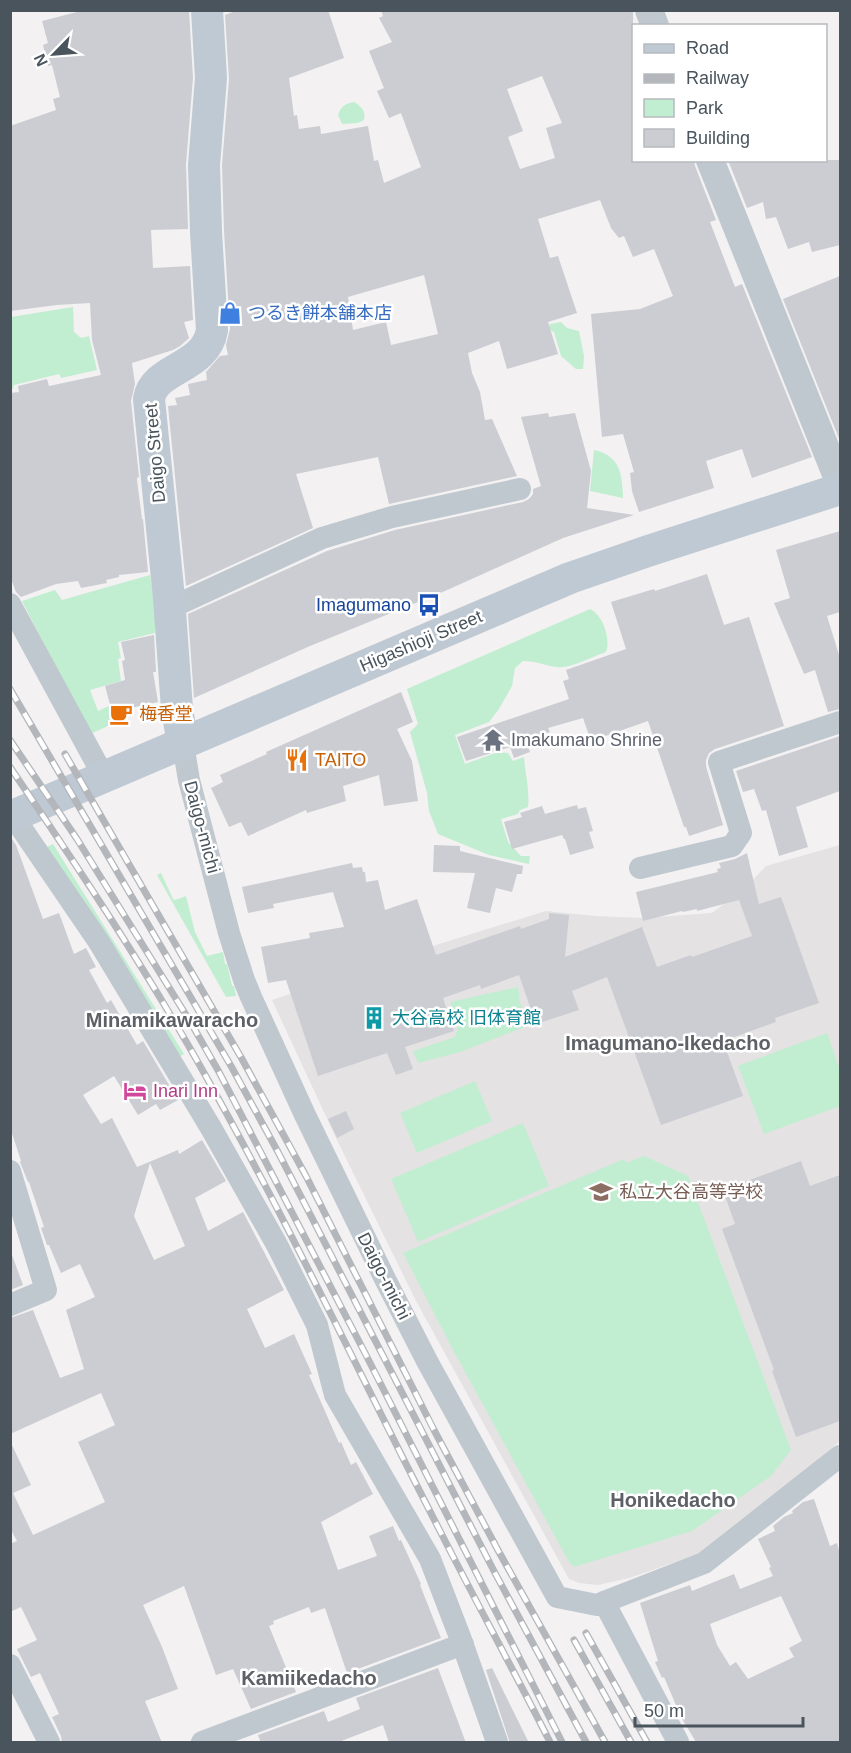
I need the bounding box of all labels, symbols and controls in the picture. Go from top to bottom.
north arrow [24,24,84,84]
legend [632,24,827,162]
text: Road [686,38,729,58]
text: N [31,51,51,69]
text: Railway [686,68,749,88]
text: Park [686,98,724,118]
text: Building [686,128,750,148]
shop icon: つるき餅本舗本店 [217,300,243,326]
place label: つるき餅本舗本店 [248,303,392,323]
street label: Daigo Street [141,402,169,504]
bus stop icon: Imagumano [416,592,442,618]
place label: Imagumano [316,595,411,615]
street label: Higashioji Street [357,606,485,676]
cafe icon: 梅香堂 [108,701,134,727]
place label: 梅香堂 [139,704,193,724]
temple icon: Imakumano Shrine [480,727,506,753]
place label: Imakumano Shrine [511,730,662,750]
restaurant icon: TAITO [284,747,310,773]
place label: TAITO [315,750,366,770]
street label: Daigo-michi [180,779,224,875]
building icon: 大谷高校 旧体育館 [361,1005,387,1031]
place label: 大谷高校 旧体育館 [392,1008,541,1028]
district label: Minamikawaracho [86,1009,258,1031]
district label: Imagumano-Ikedacho [565,1032,771,1054]
hotel icon: Inari Inn [122,1078,148,1104]
place label: Inari Inn [153,1081,218,1101]
school or university icon: 私立大谷高等学校 [588,1179,614,1205]
place label: 私立大谷高等学校 [619,1182,763,1202]
street label: Daigo-michi [354,1229,414,1323]
district label: Honikedacho [610,1489,736,1511]
district label: Kamiikedacho [241,1667,377,1689]
scale bar [635,1690,803,1728]
text: 50 m [644,1701,684,1721]

